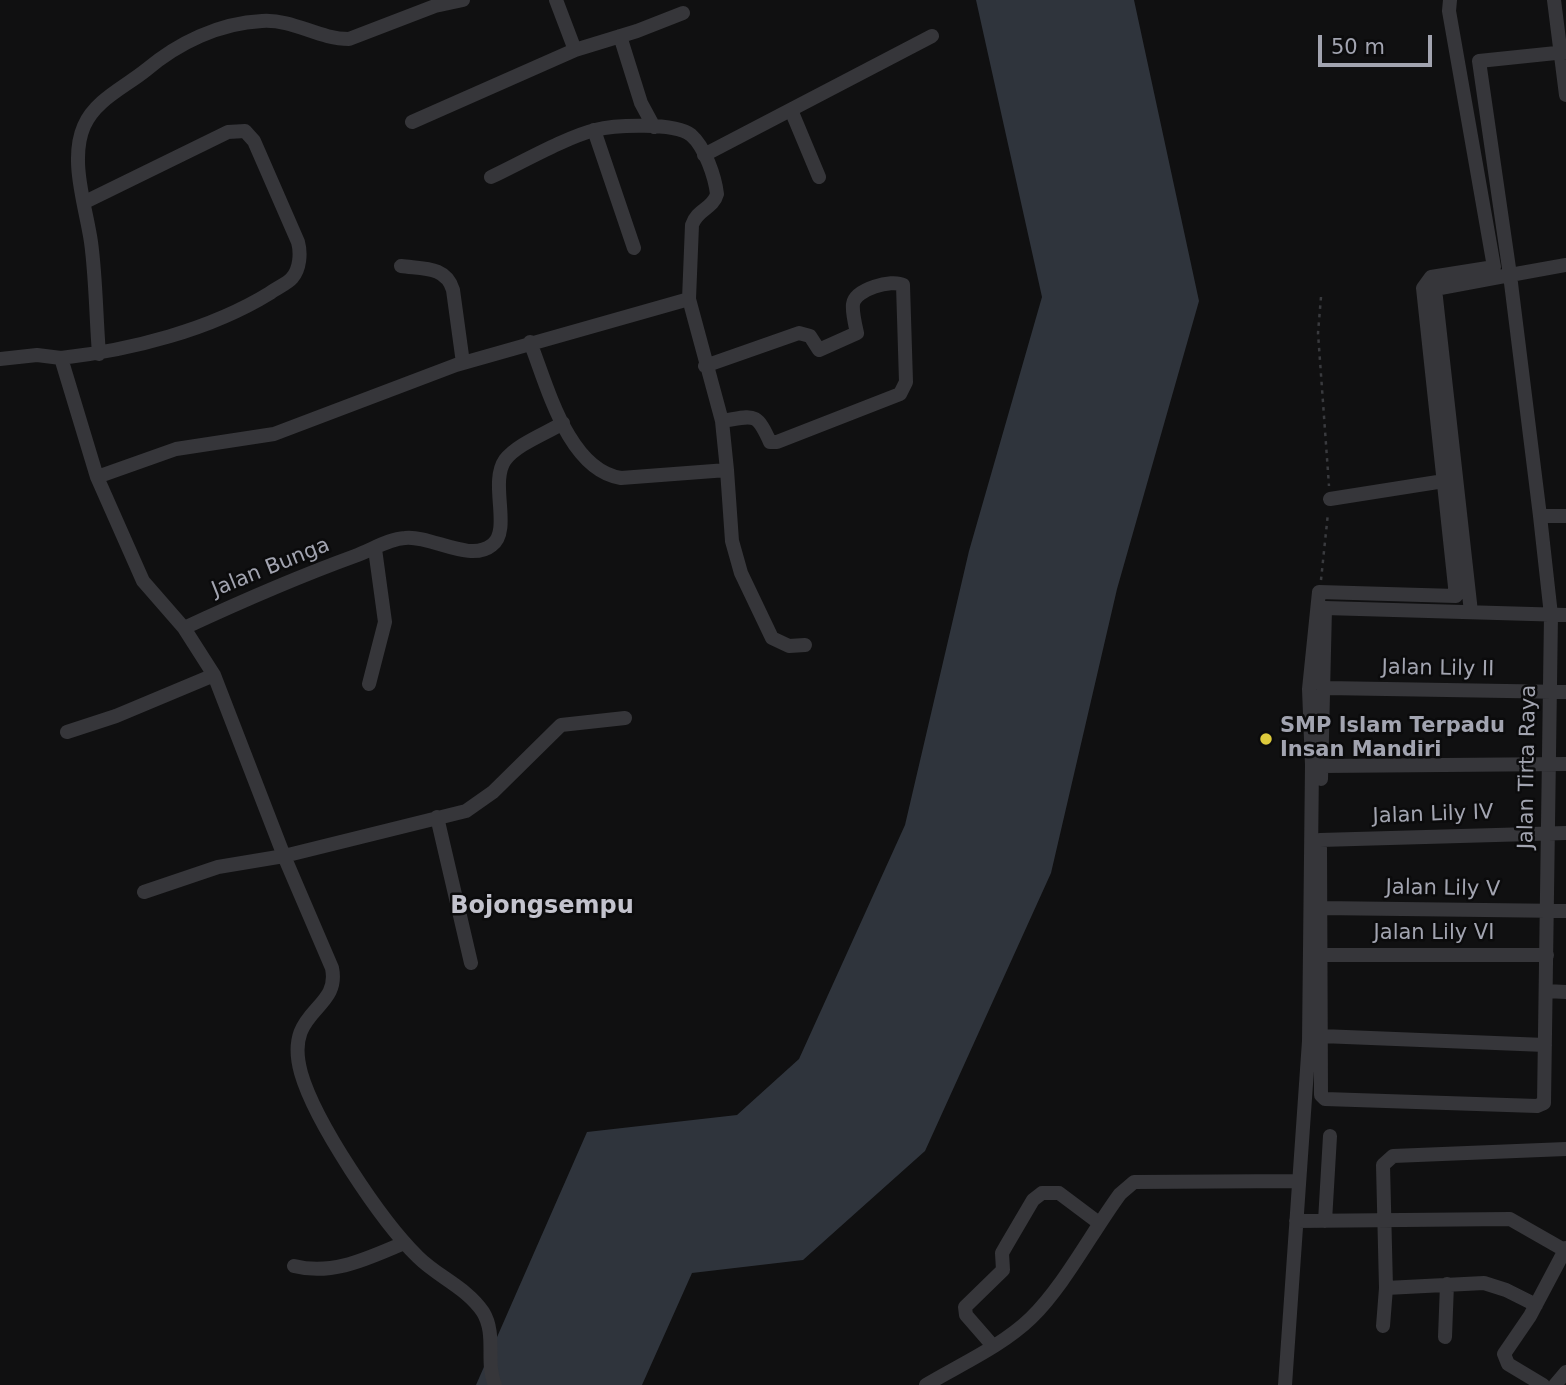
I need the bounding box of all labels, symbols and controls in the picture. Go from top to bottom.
scale bar [1321,21,1435,65]
text: 50 m [1331,35,1385,59]
street label: Jalan Bunga [208,533,334,603]
street label: Jalan Lily II [1381,655,1495,683]
street label: Jalan Tirta Raya [1514,685,1542,849]
place label: SMP Islam Terpadu Insan Mandiri [1280,714,1505,764]
marker: SMP Islam Terpadu Insan Mandiri [1258,731,1274,747]
street label: Jalan Lily IV [1372,800,1494,830]
street label: Jalan Lily V [1385,875,1501,903]
district label: Bojongsempu [450,893,634,921]
street label: Jalan Lily VI [1374,921,1494,947]

